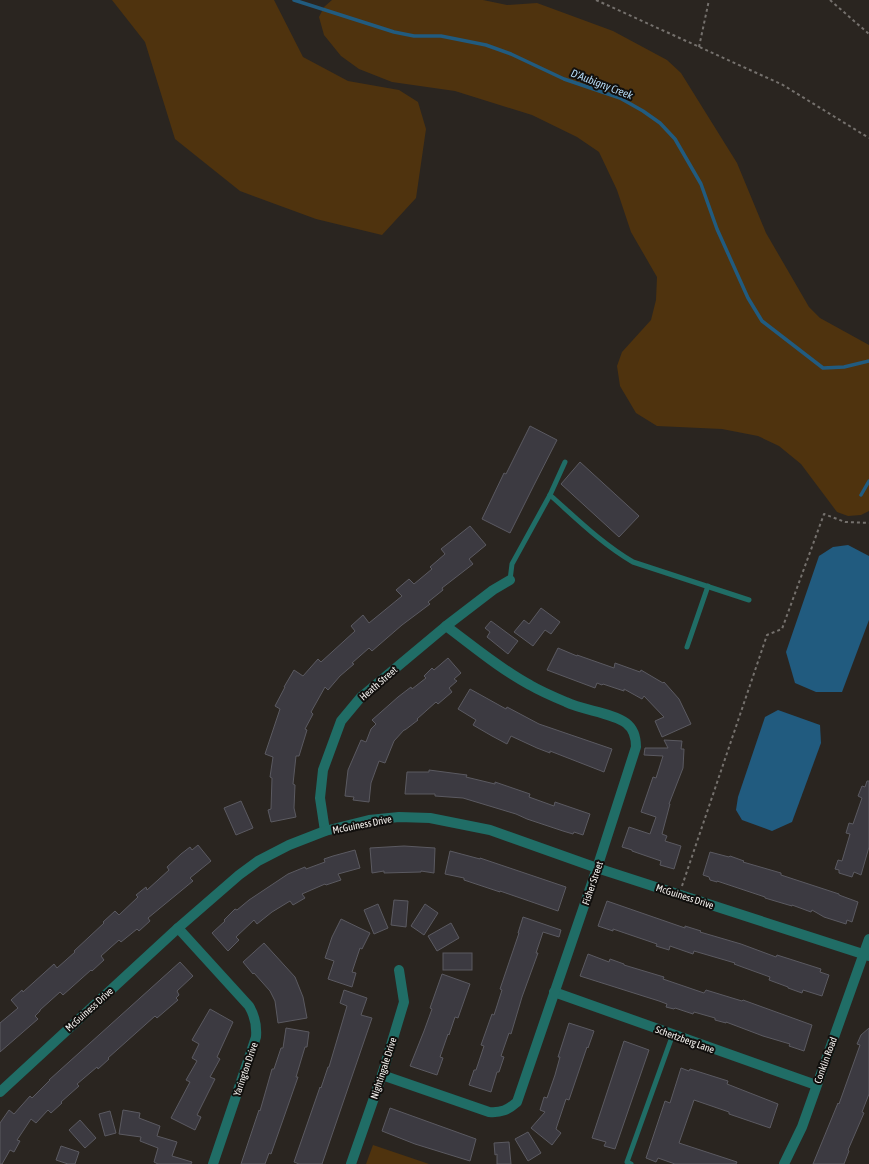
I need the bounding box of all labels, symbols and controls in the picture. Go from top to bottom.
water label: D'Aubigny Creek [569,67,635,101]
street label: Heath Street [357,664,399,703]
street label: McGuiness Drive [332,813,393,836]
street label: Fisher Street [580,860,605,906]
street label: McGuiness Drive [655,882,716,911]
street label: McGuiness Drive [63,985,116,1034]
street label: Schertzberg Lane [654,1024,716,1055]
street label: Conklin Road [812,1035,839,1085]
street label: Nightingale Drive [368,1036,399,1100]
street label: Yarington Drive [231,1040,260,1097]

